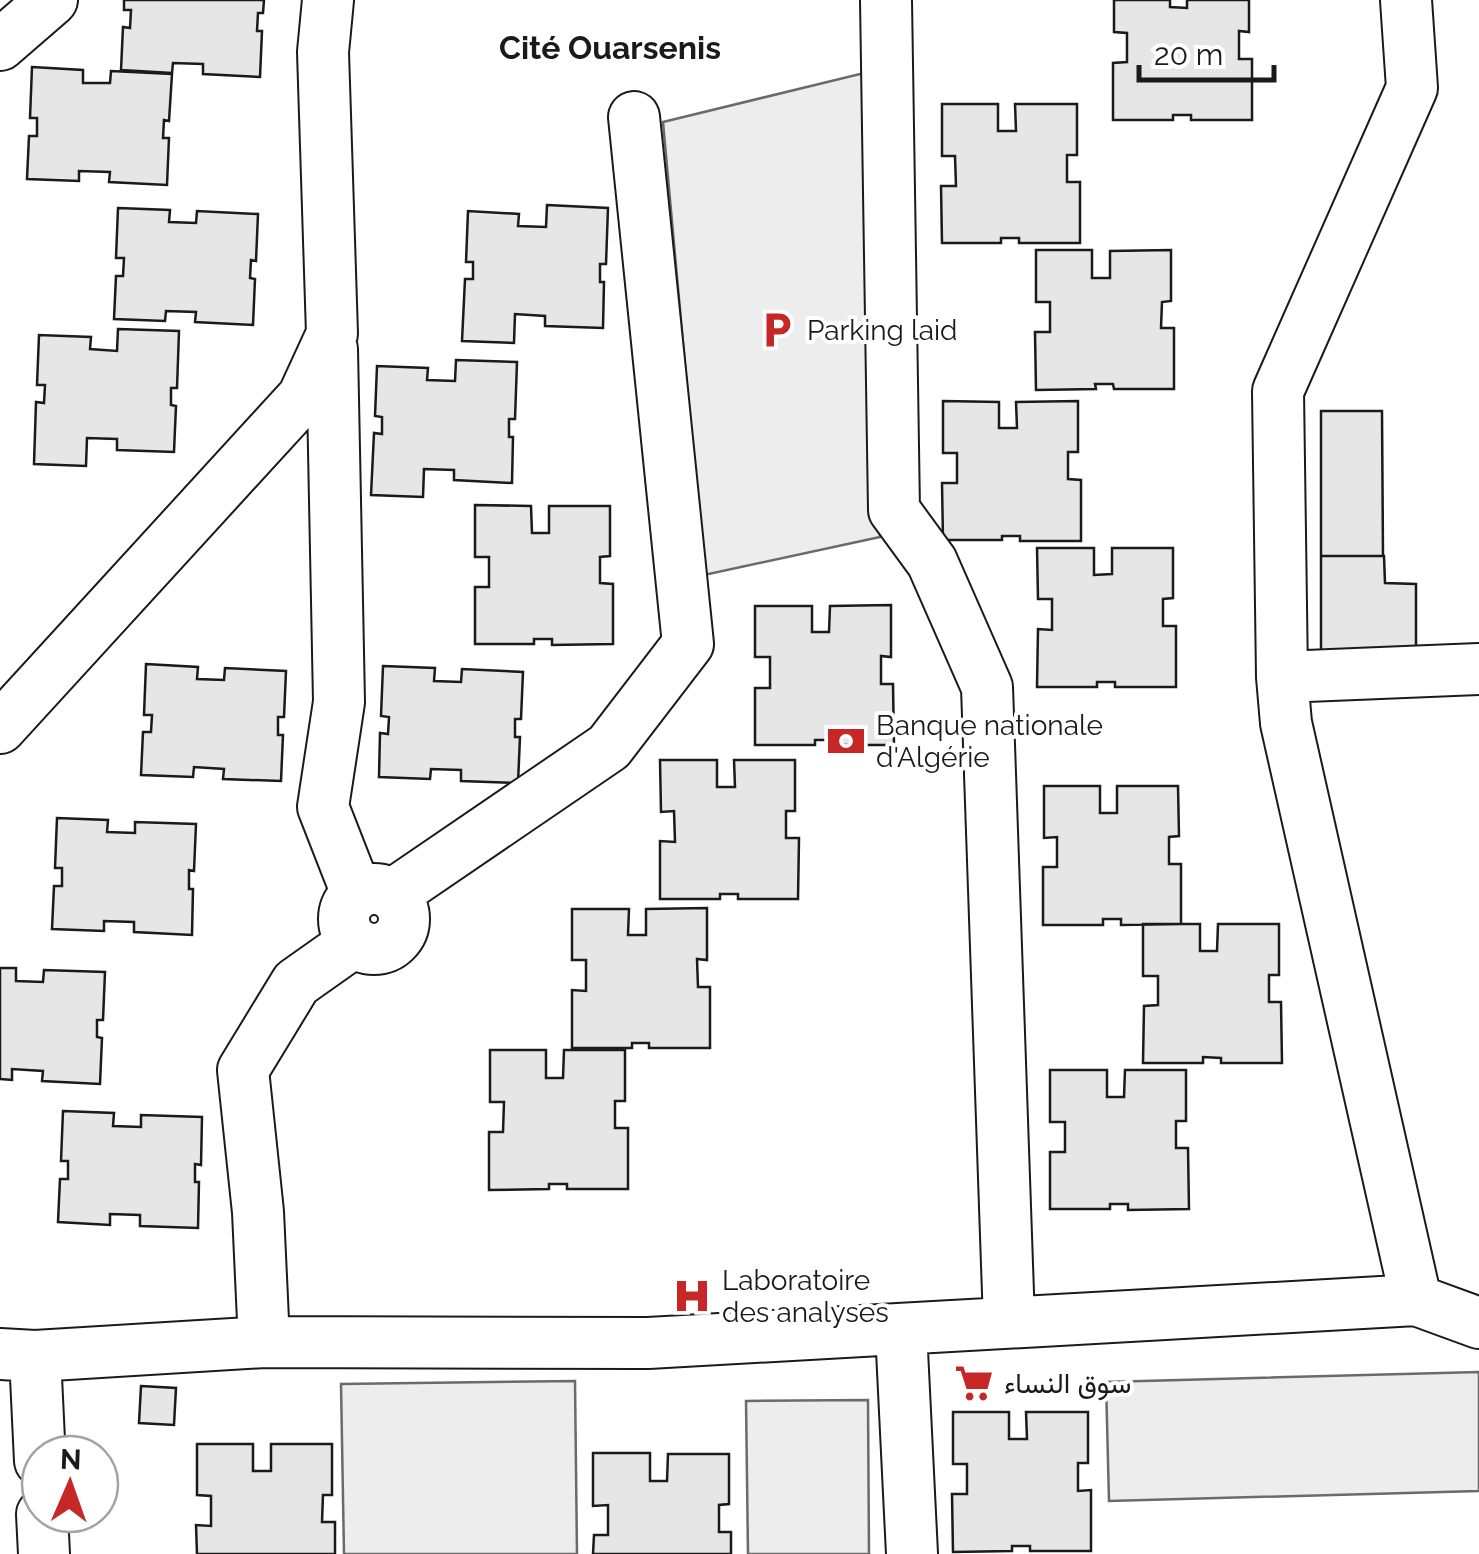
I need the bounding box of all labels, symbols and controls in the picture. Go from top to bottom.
scale bar [1139,20,1274,82]
district label: Cité Ouarsenis [499,29,721,66]
text: 20 m [1154,37,1223,72]
parking icon: Parking laid [756,309,798,351]
place label: Parking laid [807,314,957,347]
place label: Banque nationale d'Algérie [876,709,1103,774]
bank icon: Banque nationale d'Algérie [825,720,867,762]
place label: Laboratoire des analyses [722,1264,889,1329]
hospital icon: Laboratoire des analyses [671,1275,713,1317]
supermarket icon: سوق النساء [953,1362,995,1404]
place label: سوق النساء [1004,1367,1131,1401]
north arrow [20,1434,120,1534]
text: N [60,1443,82,1476]

